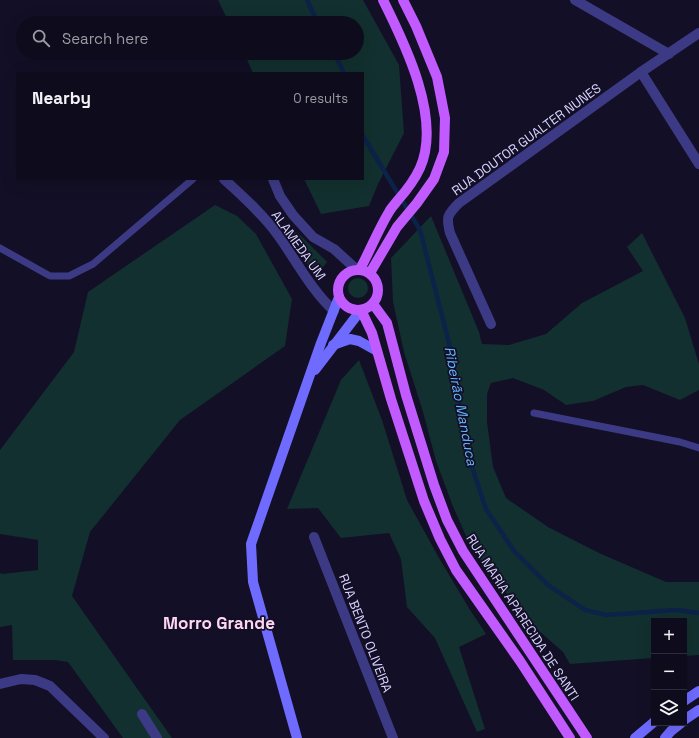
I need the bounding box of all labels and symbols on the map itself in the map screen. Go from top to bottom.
street label: RUA DOUTOR GUALTER NUNES [448,79,604,199]
street label: ALAMEDA UM [268,207,330,283]
water label: Ribeirão Manduca [441,345,482,468]
street label: RUA MARIA APARECIDA DE SANTI [462,531,583,704]
street label: RUA BENTO OLIVEIRA [335,571,396,695]
district label: Morro Grande [163,612,275,634]

